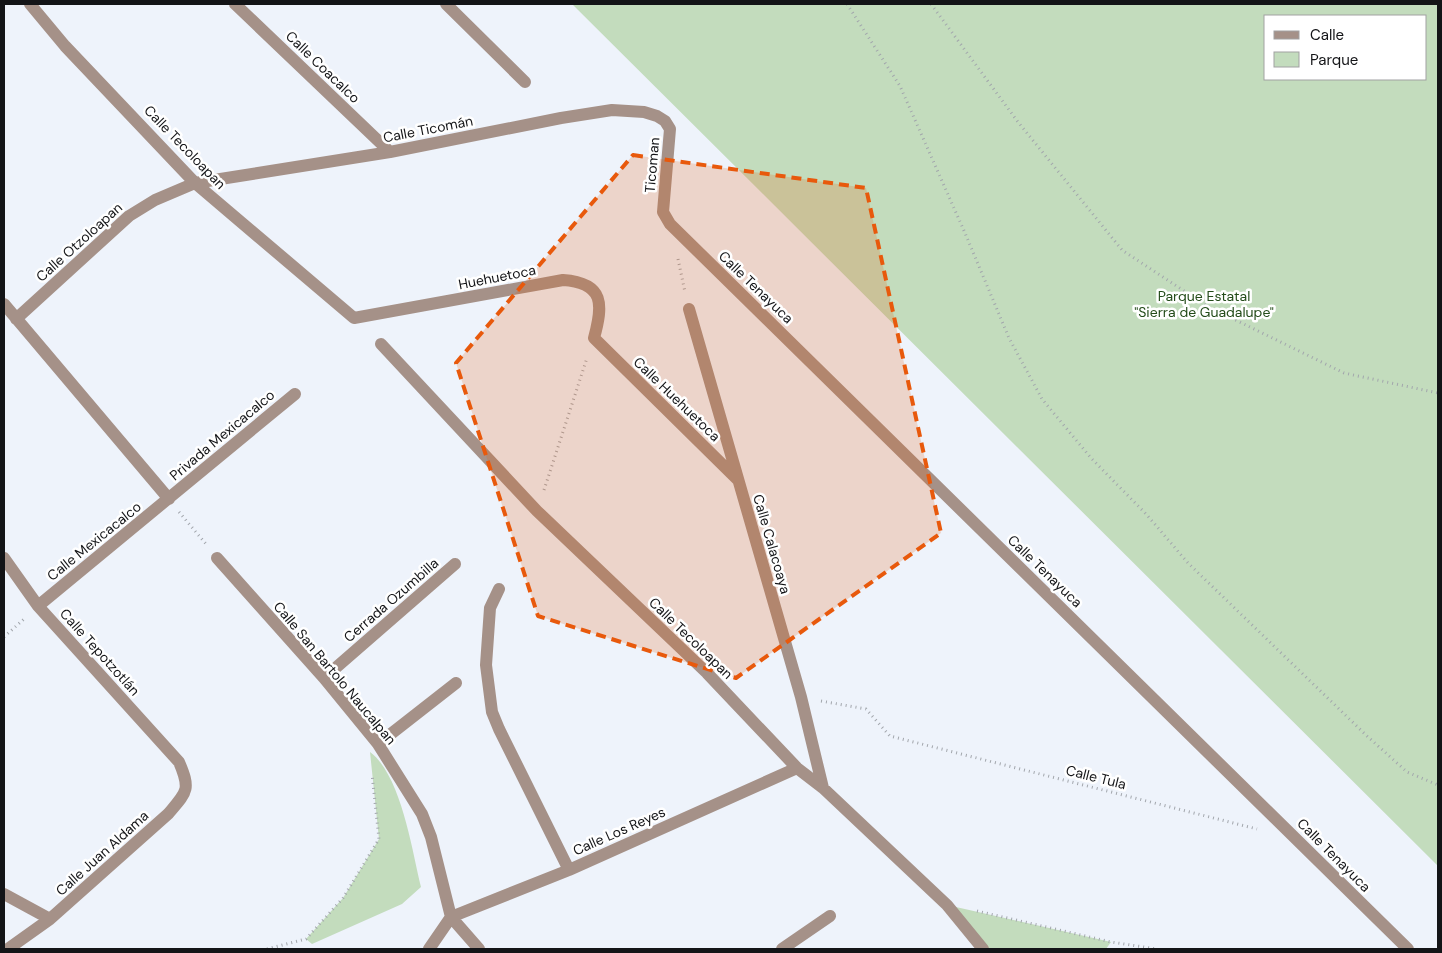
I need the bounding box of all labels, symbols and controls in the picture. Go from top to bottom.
legend [1264,15,1427,80]
text: Calle [1310,25,1344,45]
street label: Calle Coacalco [282,27,364,107]
text: Parque [1310,50,1358,70]
street label: Calle Tecoloapan [140,101,230,193]
street label: Calle Ticomán [382,111,474,147]
street label: Ticoman [641,136,663,194]
street label: Calle Otzoloapan [32,198,126,286]
street label: Calle Tenayuca [715,247,797,327]
street label: Huehuetoca [457,261,537,293]
park label: Parque Estatal "Sierra de Guadalupe" [1134,287,1274,321]
street label: Calle Huehuetoca [630,353,724,445]
street label: Privada Mexicacalco [166,386,278,484]
street label: Calle Calacoaya [749,492,795,596]
street label: Calle Mexicacalco [43,498,145,584]
street label: Calle Tenayuca [1004,531,1086,611]
street label: Cerrada Ozumbilla [340,554,442,646]
street label: Calle Tecoloapan [645,593,737,683]
street label: Calle San Bartolo Naucalpan [270,598,400,748]
street label: Calle Tepotzotlán [56,605,144,699]
street label: Calle Tula [1064,761,1128,793]
street label: Calle Los Reyes [570,803,668,859]
street label: Calle Juan Aldama [52,807,152,899]
street label: Calle Tenayuca [1293,814,1375,896]

